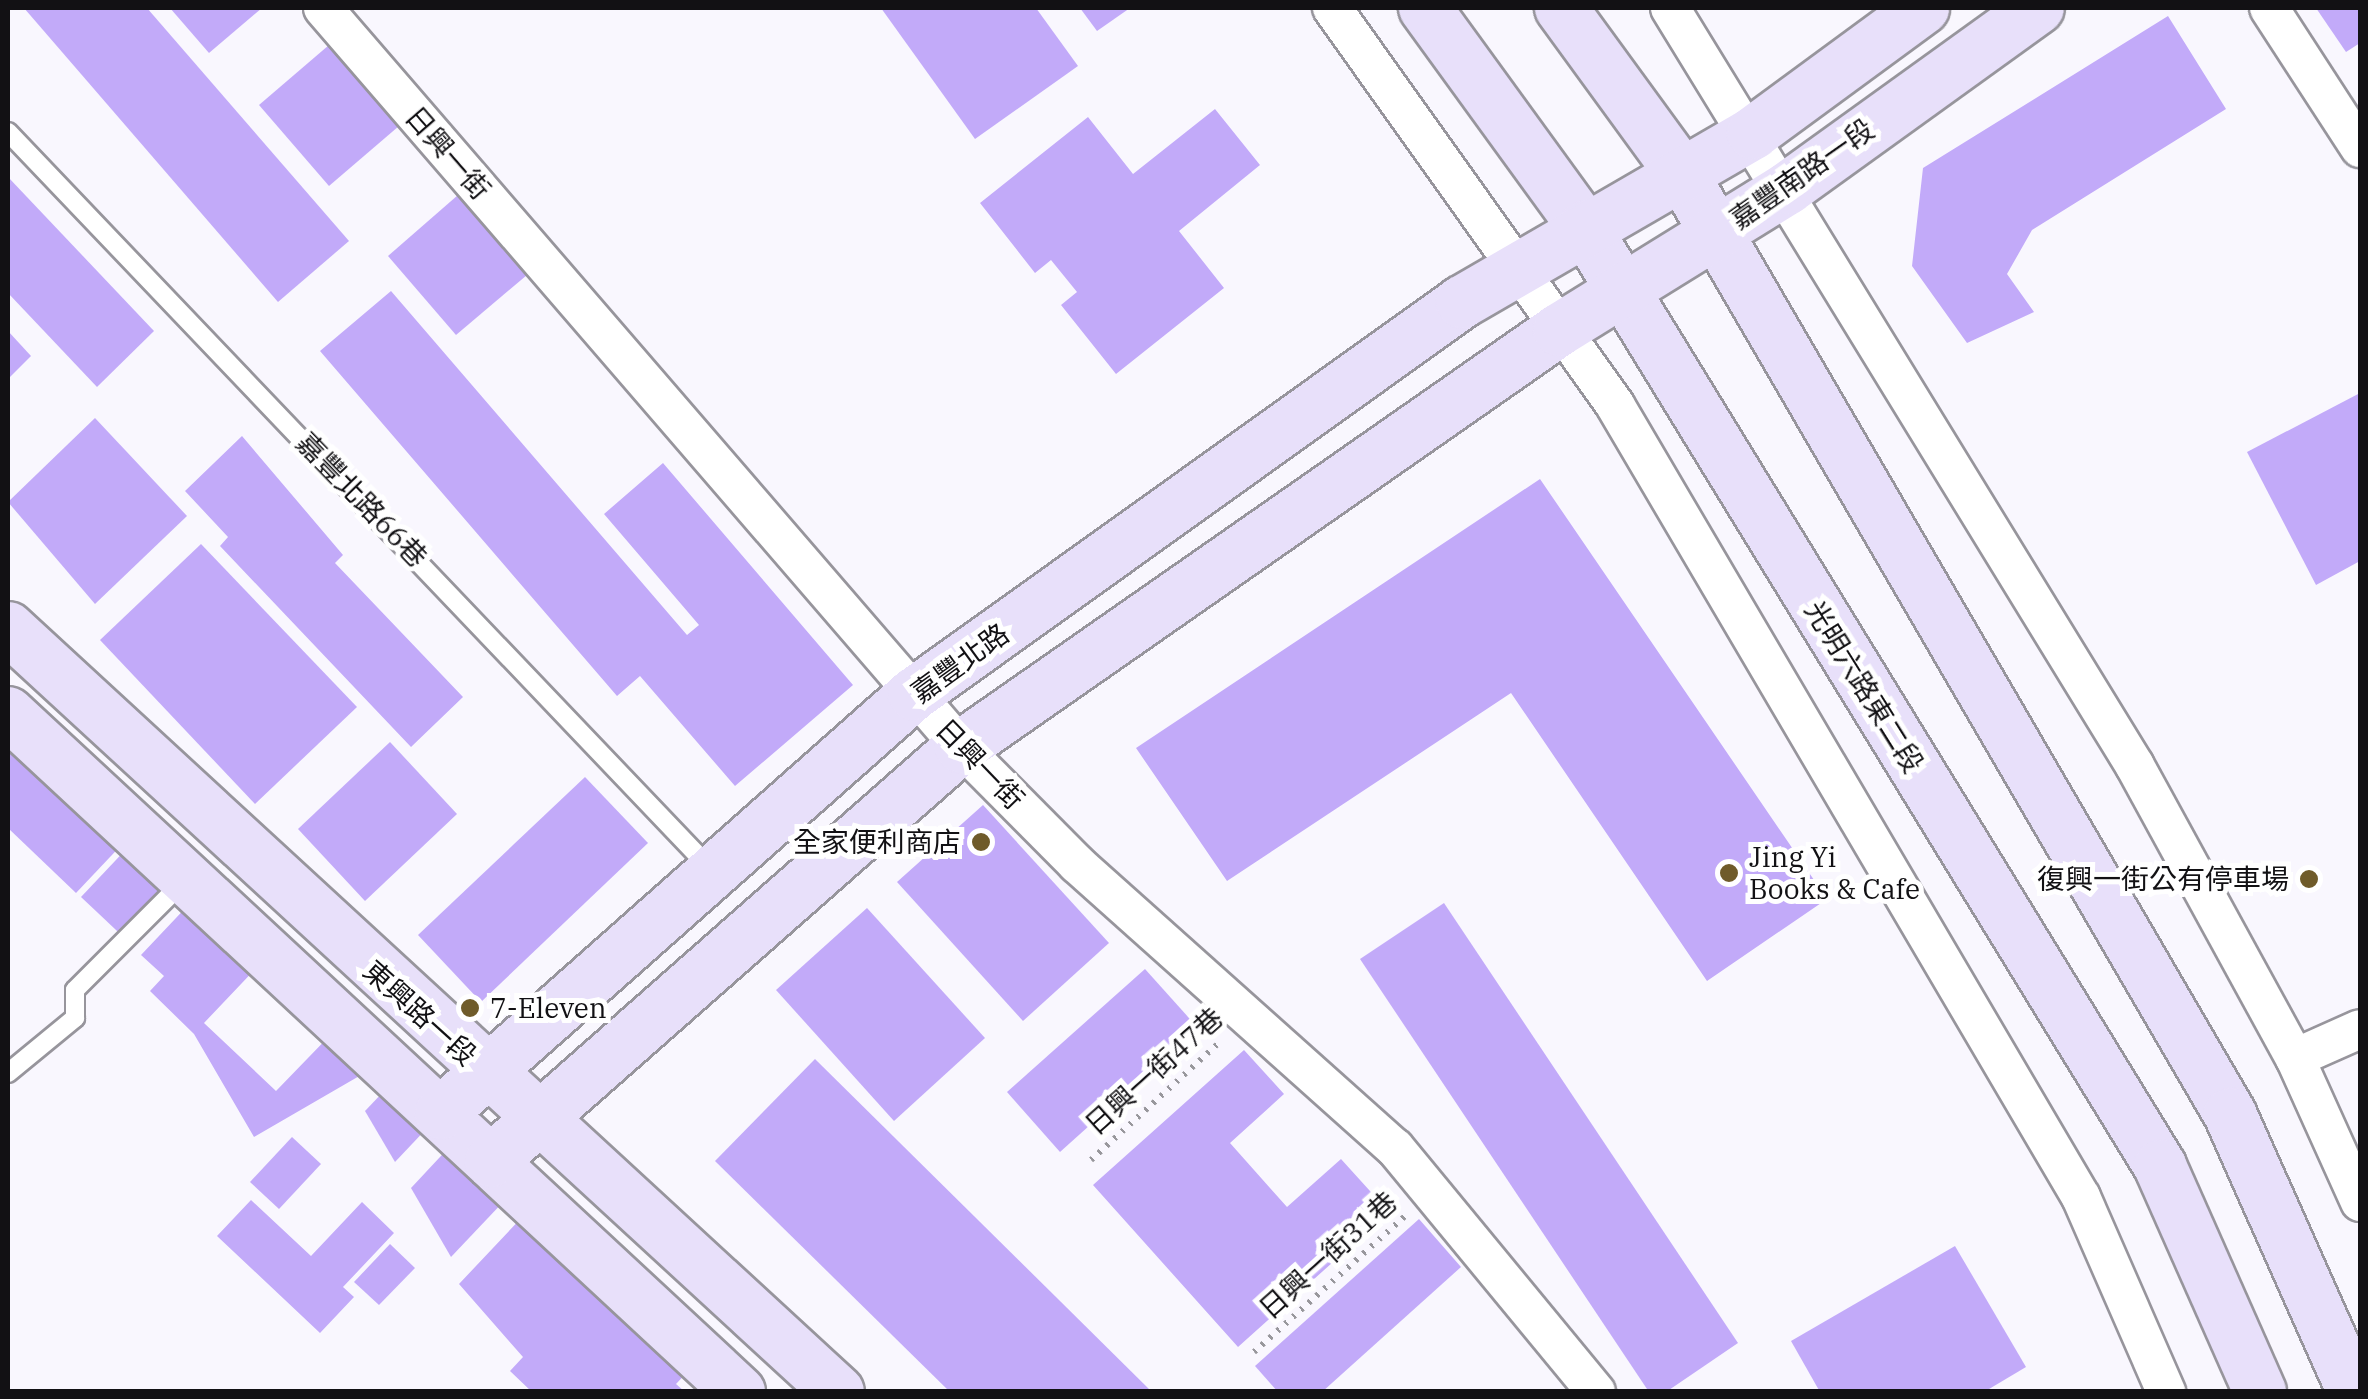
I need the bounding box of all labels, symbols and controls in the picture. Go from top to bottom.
street label: 日興一街 [399,100,497,206]
street label: 嘉豐南路一段 [1724,112,1880,236]
street label: 嘉豐北路66巷 [290,426,434,574]
street label: 光明六路東二段 [1798,595,1930,779]
street label: 嘉豐北路 [905,616,1015,710]
street label: 日興一街 [929,712,1031,816]
place label: 全家便利商店 [793,825,961,859]
marker: 全家便利商店 [970,831,992,853]
place label: Jing Yi Books & Cafe [1749,840,1920,906]
marker: Jing Yi Books & Cafe [1718,862,1740,884]
place label: 復興一街公有停車場 [2037,862,2289,896]
marker: 復興一街公有停車場 [2298,868,2320,890]
street label: 東興路一段 [357,954,483,1072]
place label: 7-Eleven [490,991,607,1025]
marker: 7-Eleven [459,997,481,1019]
street label: 日興一街47巷 [1078,1000,1230,1142]
street label: 日興一街31巷 [1252,1184,1404,1326]

